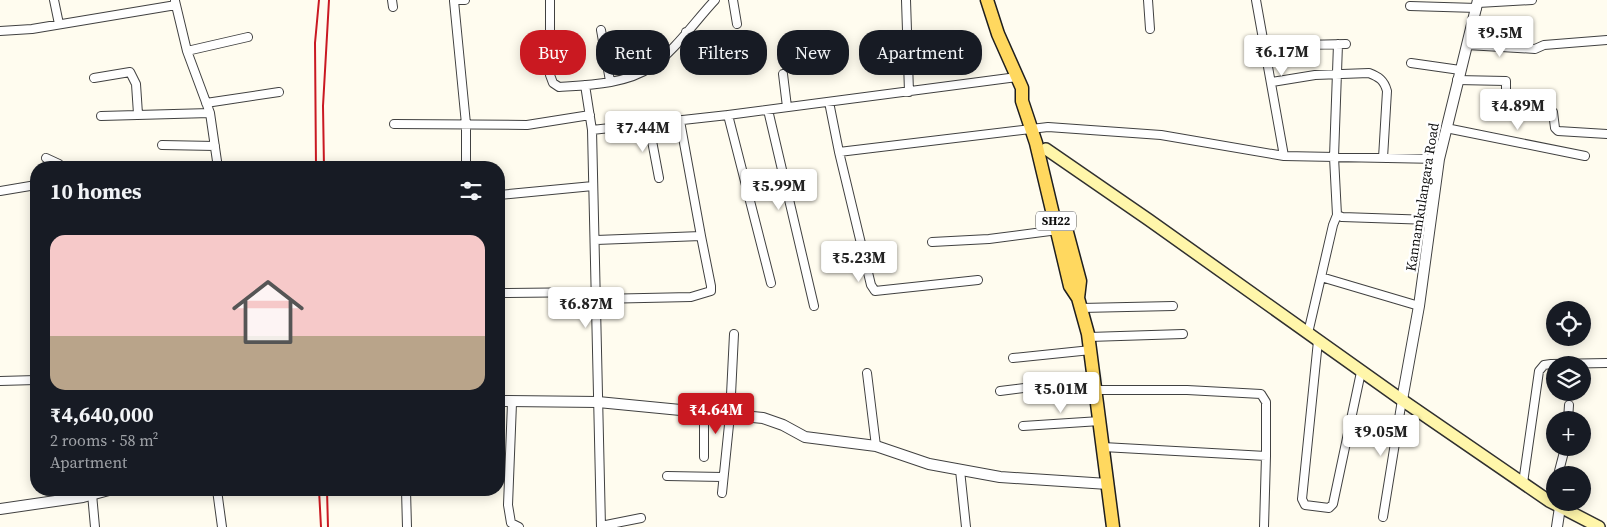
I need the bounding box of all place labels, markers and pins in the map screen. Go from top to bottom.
pin: ₹9.5M [1465,15,1535,58]
pin: ₹6.17M [1241,34,1323,77]
pin: ₹4.89M [1477,88,1559,131]
pin: ₹7.44M [602,110,684,153]
pin: ₹5.99M [738,168,820,211]
pin: ₹5.23M [818,240,900,283]
pin: ₹6.87M [545,286,627,329]
pin: ₹5.01M [1020,372,1102,414]
pin: ₹4.64M [675,392,757,435]
pin: ₹9.05M [1340,414,1422,457]

